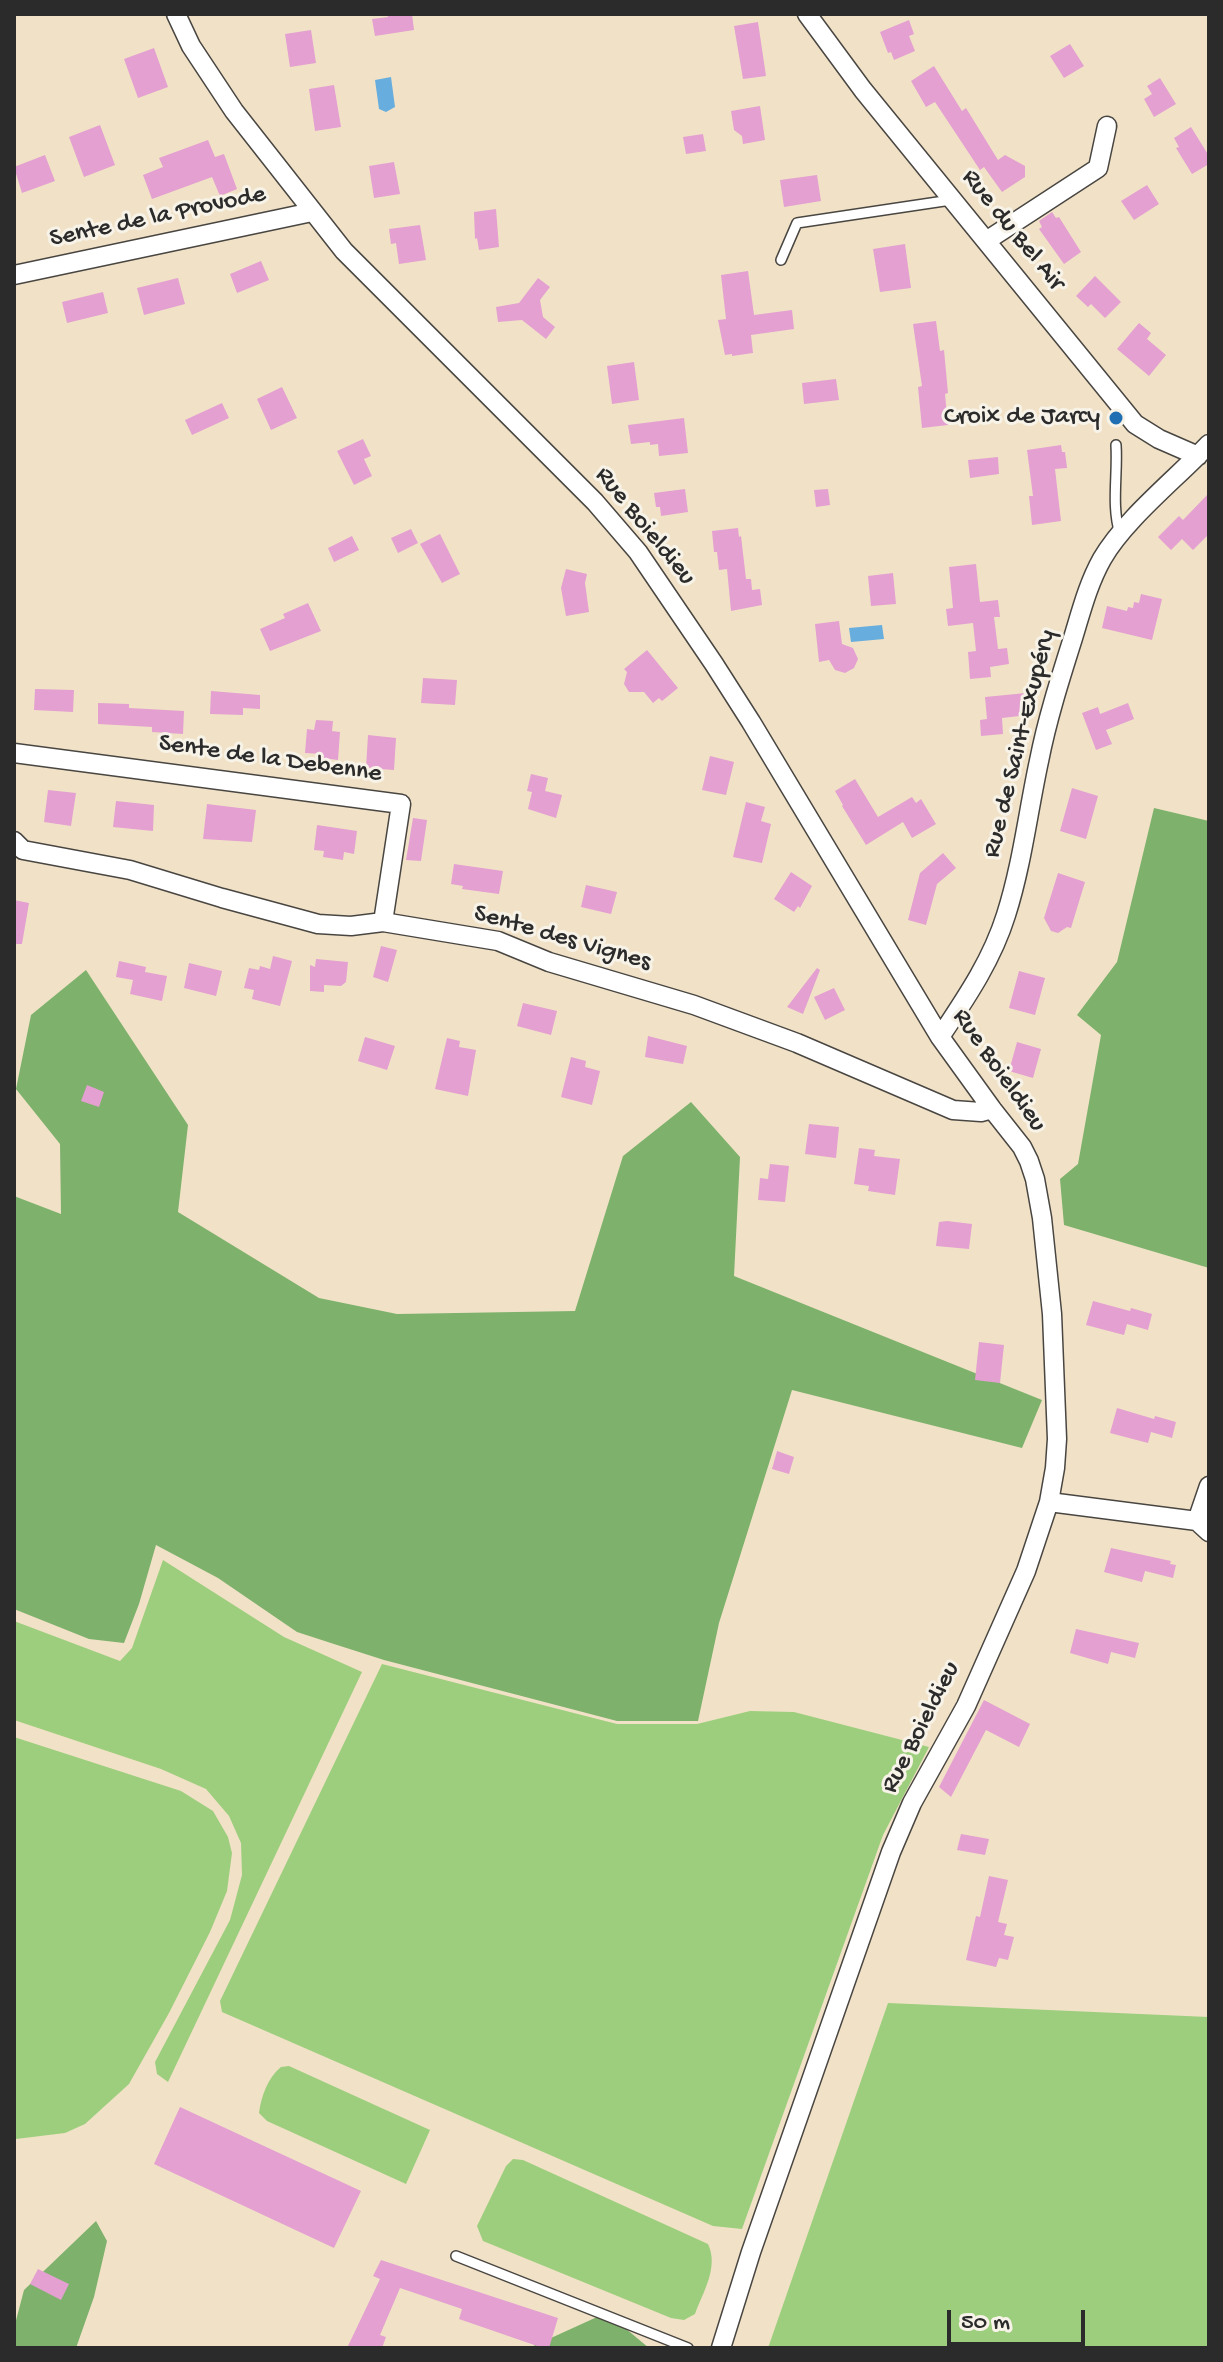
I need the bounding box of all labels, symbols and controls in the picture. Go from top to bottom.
street label: Rue du Bel Air [953,164,1071,298]
street label: Sente de la Provode [47,180,269,256]
place label: Croix de Jarcy [944,402,1100,434]
marker: Croix de Jarcy [1107,409,1125,427]
street label: Rue Boieldieu [587,461,701,593]
street label: Rue de Saint-Exupéry [978,627,1064,861]
street label: Sente de la Debenne [157,729,383,791]
street label: Sente des Vignes [470,899,654,979]
street label: Rue Boieldieu [944,1003,1052,1139]
street label: Rue Boieldieu [876,1657,968,1799]
scale bar [951,2294,1089,2344]
text: 50 m [961,2309,1010,2338]

